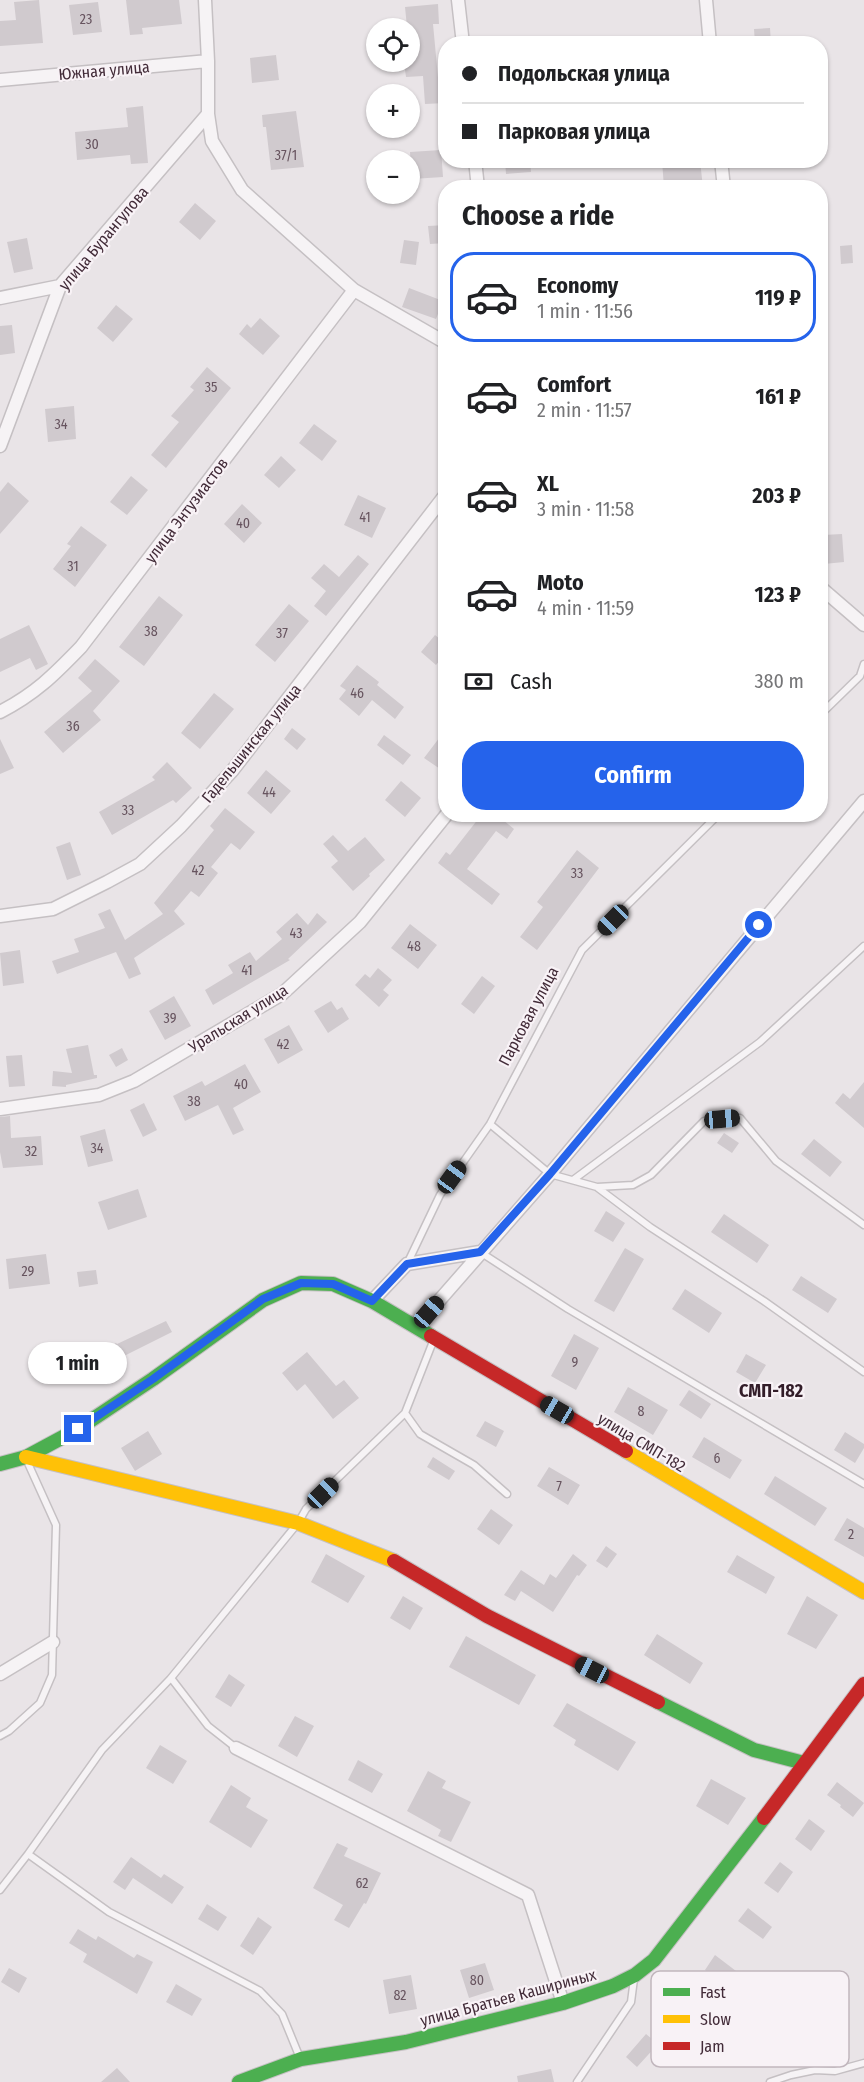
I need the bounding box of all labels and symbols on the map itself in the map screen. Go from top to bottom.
house number: 23 [80,11,92,28]
street label: Южная улица [58,57,150,84]
house number: 30 [85,136,99,153]
house number: 37/1 [275,147,297,164]
street label: улица Бурангулова [54,182,152,294]
house number: 35 [205,379,217,396]
house number: 34 [54,416,68,433]
street label: улица Энтузиастов [141,454,232,567]
house number: 41 [359,509,371,526]
house number: 40 [236,515,250,532]
house number: 31 [67,558,79,575]
house number: 38 [144,623,158,640]
house number: 37 [276,625,288,642]
street label: Гадельшинская улица [198,680,305,807]
house number: 46 [350,685,364,702]
house number: 36 [66,718,80,735]
house number: 44 [262,784,276,801]
house number: 33 [122,802,134,819]
house number: 42 [192,862,204,879]
house number: 33 [571,865,583,882]
car [594,901,632,939]
route start [745,911,772,938]
house number: 43 [290,925,302,942]
house number: 48 [407,938,421,955]
house number: 41 [241,962,253,979]
street label: Парковая улица [494,963,563,1069]
street label: Уральская улица [184,980,291,1057]
house number: 39 [164,1010,177,1027]
house number: 42 [277,1036,289,1053]
house number: 40 [234,1076,248,1093]
house number: 38 [187,1093,201,1110]
car [703,1108,741,1130]
house number: 34 [90,1140,104,1157]
house number: 32 [25,1143,37,1160]
car [434,1157,470,1197]
house number: 29 [22,1263,35,1280]
car [410,1293,448,1331]
callout: 1 min [28,1342,128,1384]
house number: 9 [572,1354,579,1371]
district label: СМП-182 [739,1380,803,1402]
car [537,1393,577,1427]
house number: 8 [638,1403,645,1420]
street label: улица СМП-182 [594,1409,689,1476]
route end [64,1415,91,1442]
house number: 6 [714,1450,721,1467]
car [304,1474,342,1512]
house number: 7 [556,1478,562,1495]
house number: 2 [848,1526,854,1543]
car [572,1654,612,1686]
house number: 62 [356,1875,369,1892]
street label: улица Братьев Кашириных [418,1965,598,2030]
legend [651,1971,849,2067]
house number: 80 [470,1972,484,1989]
text: Fast [700,1983,727,2002]
house number: 82 [393,1987,407,2004]
text: Slow [700,2010,731,2029]
text: Jam [700,2037,725,2056]

